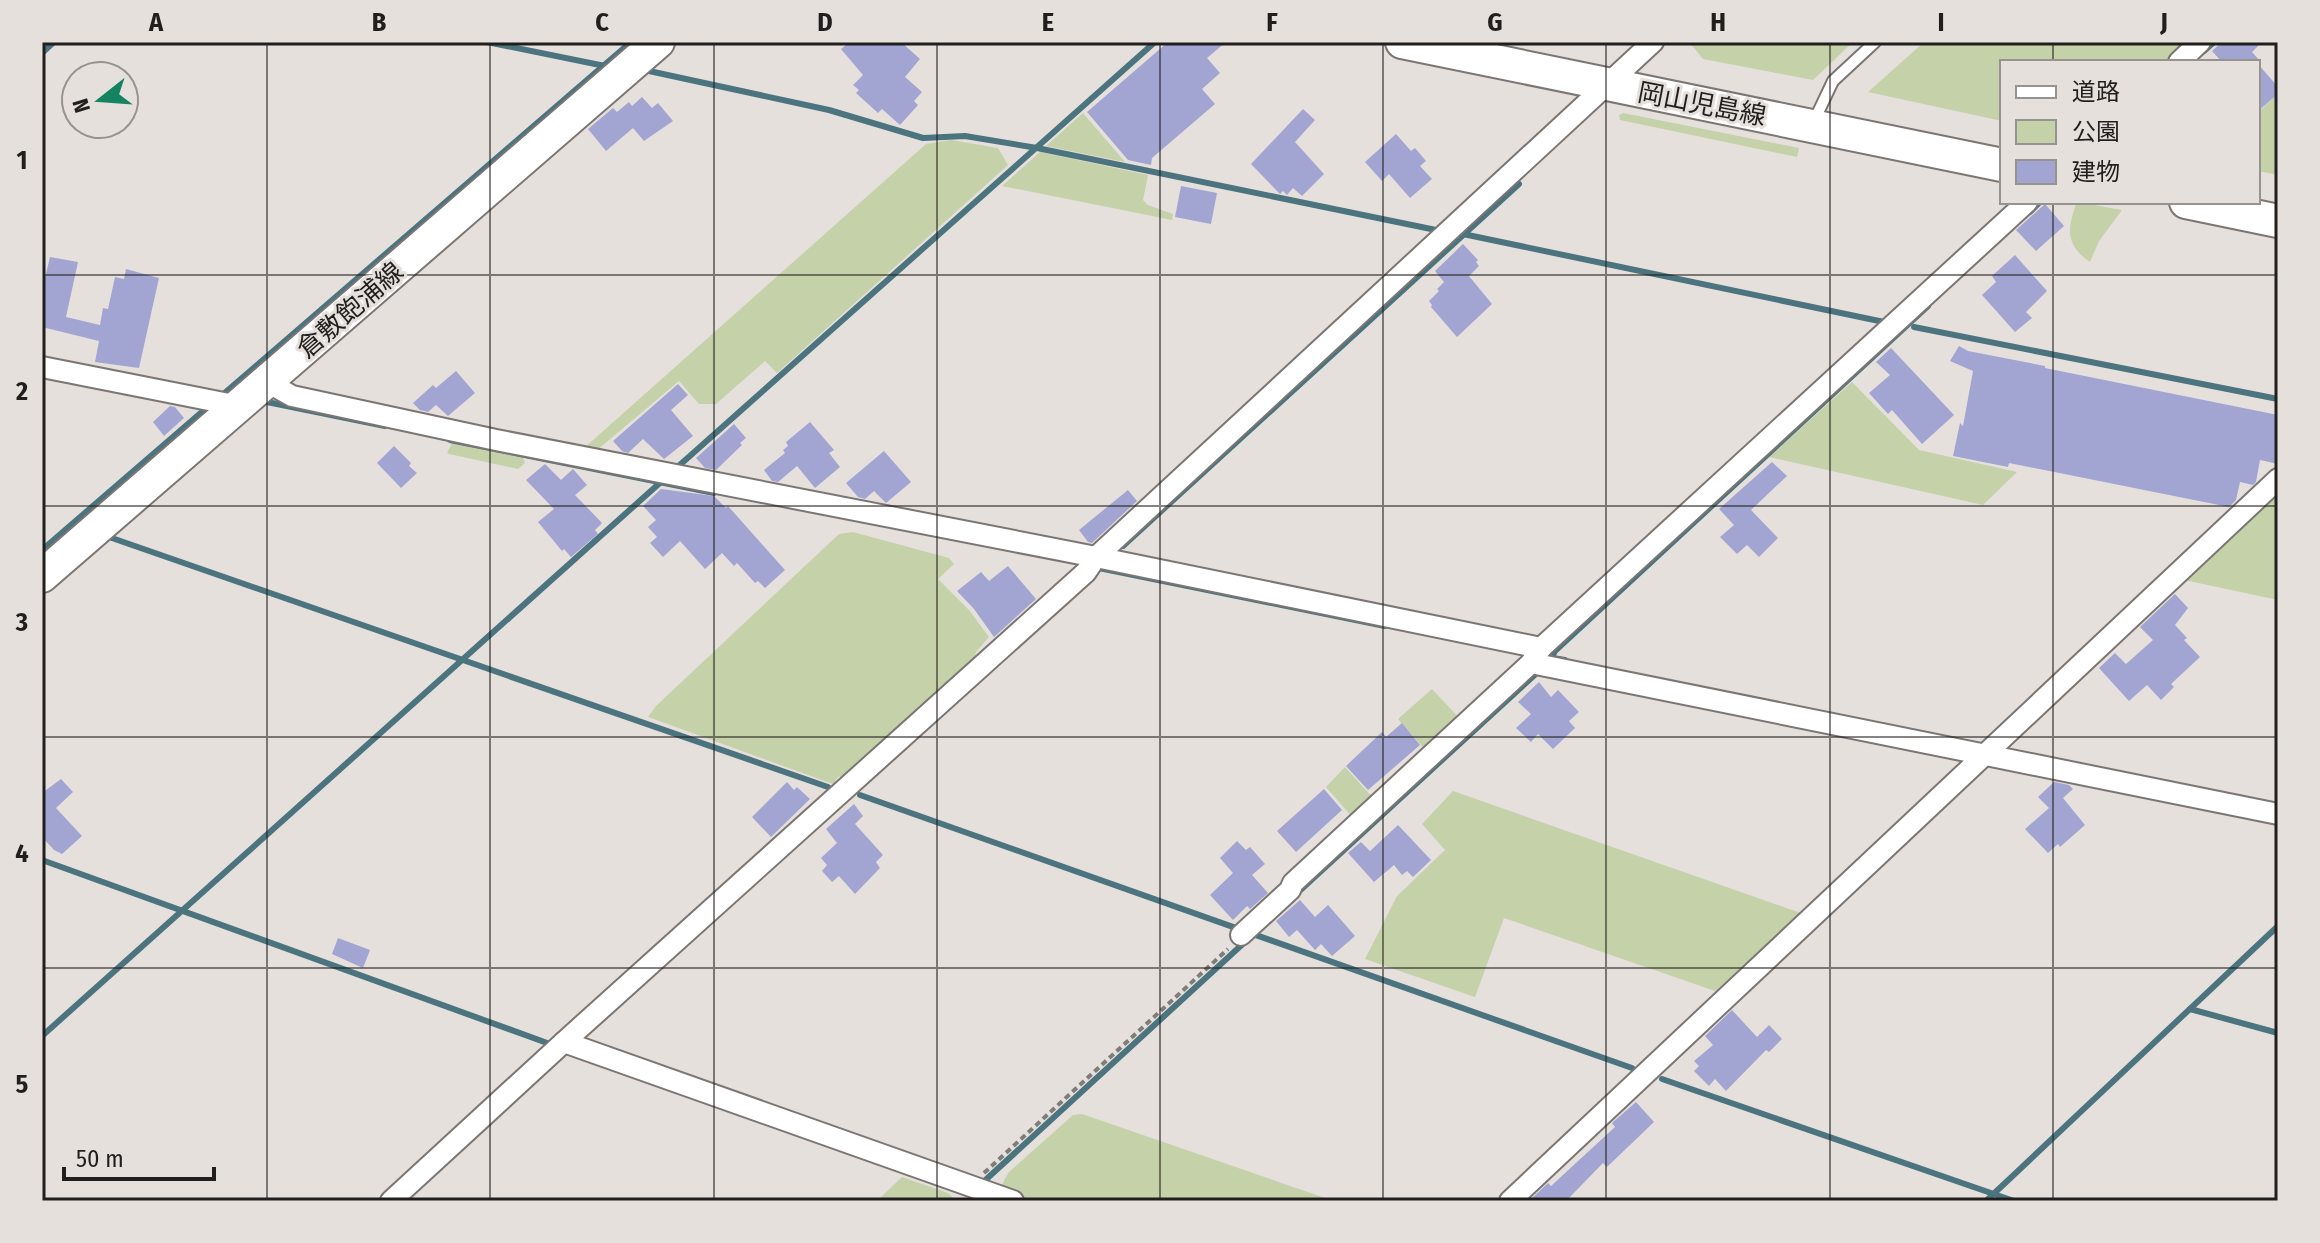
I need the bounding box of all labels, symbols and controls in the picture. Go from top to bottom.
text: A [148,7,164,38]
text: B [372,7,387,38]
text: C [595,7,609,38]
text: D [817,7,833,38]
text: E [1042,7,1054,38]
text: F [1266,7,1278,38]
text: G [1487,7,1503,38]
text: H [1710,7,1726,38]
text: I [1938,7,1945,38]
text: J [2159,7,2168,38]
north arrow [60,60,140,140]
legend [2000,60,2260,204]
street label: 岡山児島線 [1635,77,1769,132]
text: 道路 [2072,78,2120,106]
text: N [67,95,96,116]
text: 公園 [2072,118,2120,146]
text: 1 [17,145,28,176]
text: 建物 [2072,158,2120,186]
street label: 倉敷飽浦線 [291,256,410,365]
text: 2 [15,376,28,407]
text: 3 [15,607,28,638]
text: 4 [15,838,29,869]
text: 5 [16,1069,29,1100]
scale bar [64,1131,214,1181]
text: 50 m [76,1145,124,1173]

